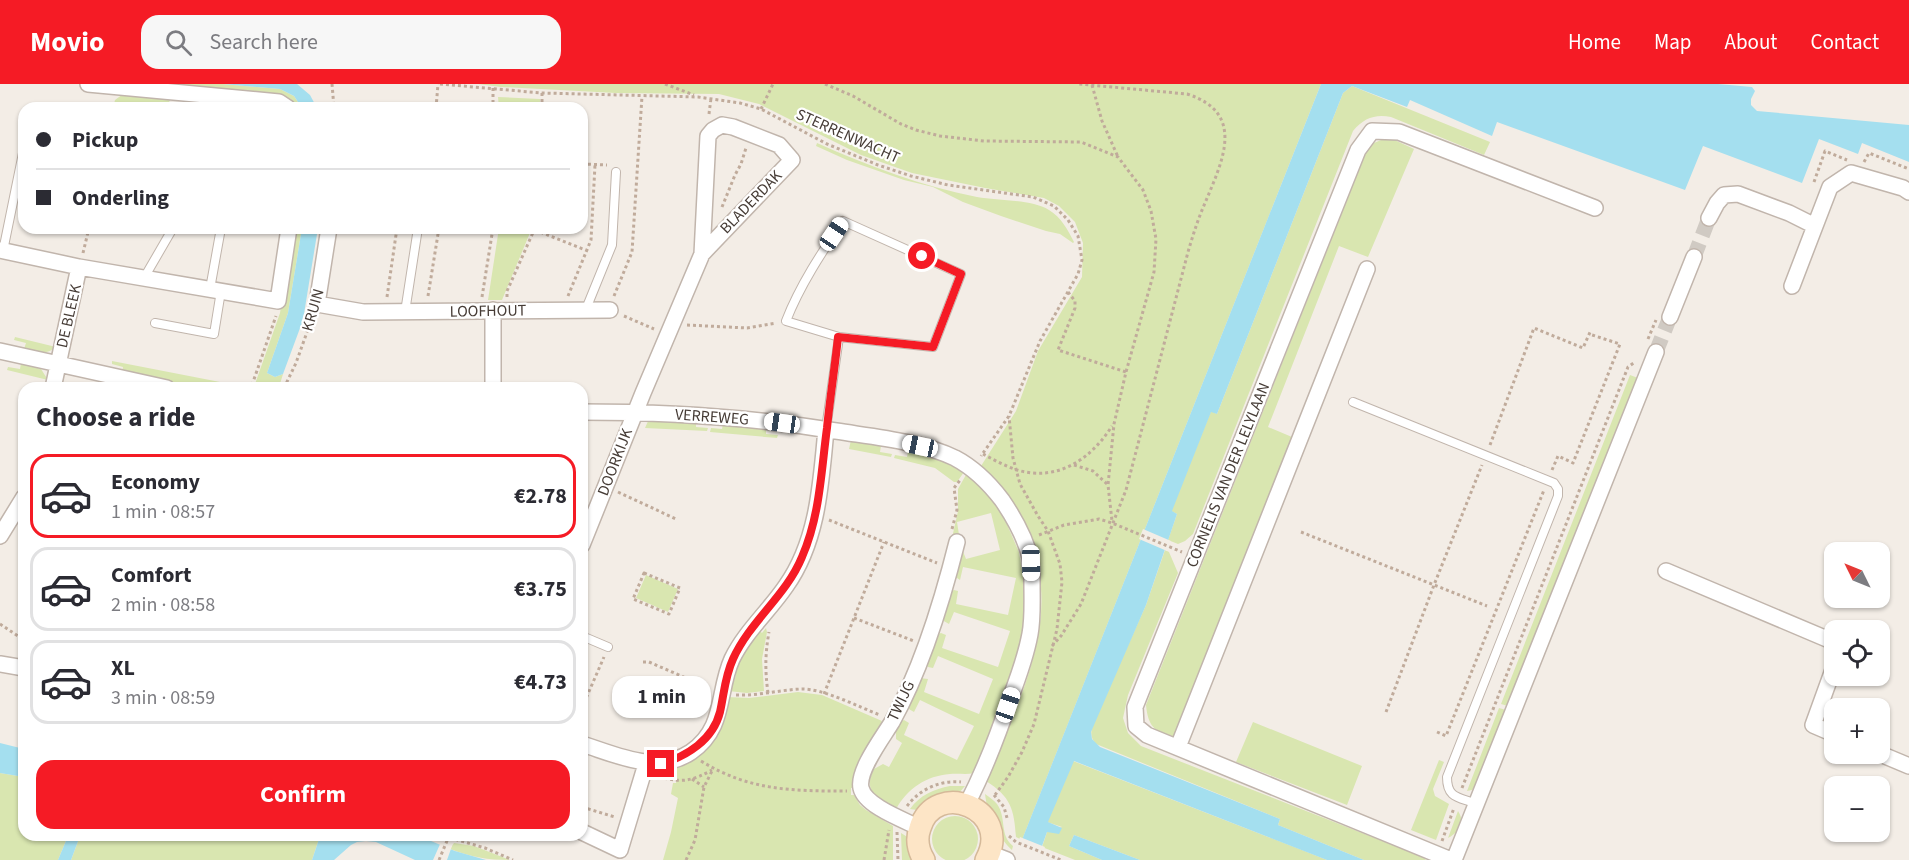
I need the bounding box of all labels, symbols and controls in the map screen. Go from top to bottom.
search box [141,15,561,69]
text: Movio [30,22,105,62]
icon: search [162,26,195,59]
text: Search here [210,26,318,58]
text: Home [1568,27,1621,57]
text: Map [1654,27,1692,57]
text: About [1725,27,1777,57]
text: Contact [1810,27,1879,57]
street label: STERRENWACHT [793,103,904,169]
text: Pickup [72,124,138,156]
street label: BLADERDAK [715,165,788,239]
text: Onderling [72,182,169,214]
car [816,214,852,254]
route start [908,242,935,269]
street label: DE BLEEK [51,281,87,350]
street label: KRUIN [296,286,330,334]
street label: LOOFHOUT [450,299,527,323]
street label: CORNELIS VAN DER LELYLAAN [1181,379,1275,571]
text: Choose a ride [36,398,196,437]
street label: VERREWEG [674,403,750,431]
car [763,412,801,434]
street label: DOORKIJK [592,424,638,499]
car [901,433,939,459]
text: Economy [111,466,200,498]
icon: car [39,469,93,523]
text: €2.78 [514,480,567,512]
text: 1 min · 08:57 [111,498,215,526]
north arrow [1824,542,1890,608]
map controls [1824,542,1890,842]
car [1022,545,1040,581]
text: Comfort [111,559,192,591]
icon: car [39,562,93,616]
text: €3.75 [514,573,567,605]
text: 2 min · 08:58 [111,591,215,619]
button: locate [1824,620,1890,686]
text: XL [111,652,135,684]
icon: car [39,655,93,709]
text: €4.73 [514,666,567,698]
callout: 1 min [612,677,710,719]
street label: TWIJG [882,677,920,725]
text: 1 min [637,683,686,711]
text: 3 min · 08:59 [111,684,215,712]
car [994,685,1022,725]
button: + [1824,698,1890,764]
route end [647,750,674,777]
button: Confirm [36,760,570,829]
button: − [1824,776,1890,842]

